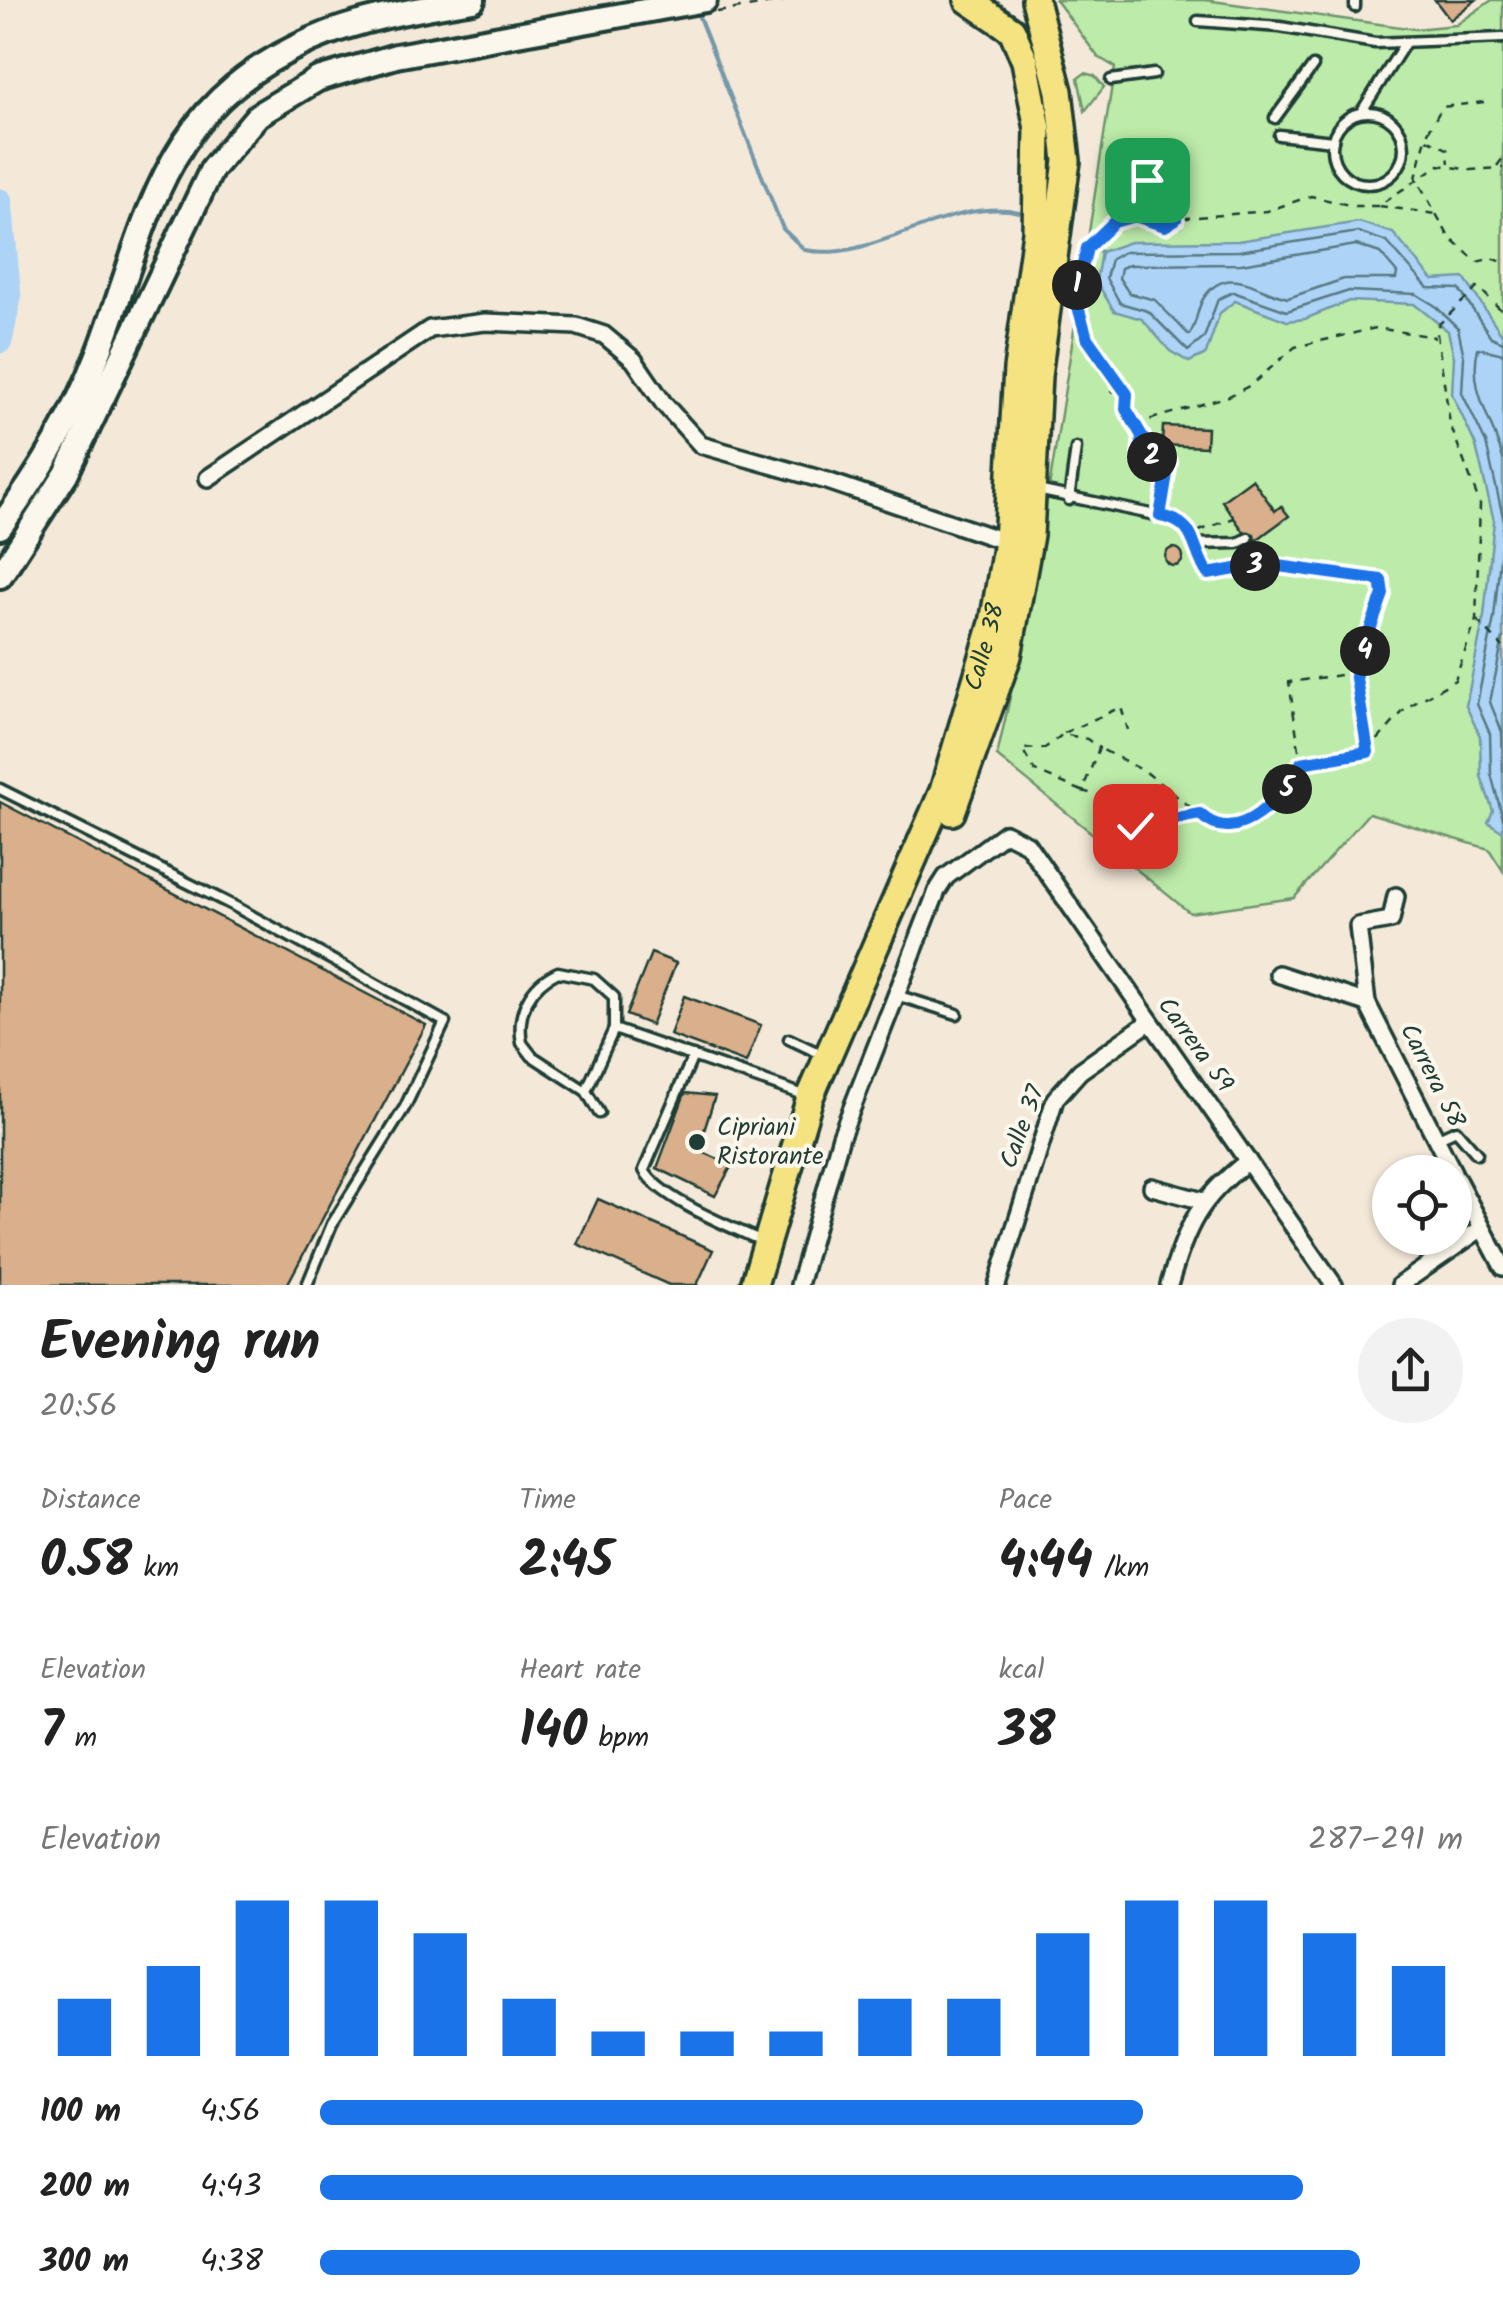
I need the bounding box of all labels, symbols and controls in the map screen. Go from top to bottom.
pin [1105,138,1190,223]
icon: arrive [1120,153,1175,208]
pin: 1 [1052,260,1102,310]
text: 1 [1073,262,1081,307]
pin: 2 [1127,432,1177,482]
text: 2 [1144,434,1160,479]
pin: 3 [1230,541,1280,591]
text: 3 [1247,543,1263,588]
street label: Calle 38 [954,599,1016,696]
pin: 4 [1340,626,1390,676]
text: 4 [1357,628,1373,673]
pin: 5 [1262,764,1312,814]
text: 5 [1280,766,1294,811]
pin [1093,784,1178,869]
icon: check [1108,799,1163,854]
street label: Carrera 59 [1146,989,1244,1101]
street label: Carrera 58 [1389,1017,1476,1136]
street label: Calle 37 [989,1078,1057,1174]
place label: Cipriani Ristorante [717,1108,823,1177]
marker: Cipriani Ristorante [686,1131,708,1153]
map controls [1372,1155,1472,1255]
button: locate [1372,1155,1472,1255]
text: Evening run [40,1301,320,1388]
button: share [1358,1318,1463,1423]
text: 20:56 [40,1382,117,1433]
text: Distance [40,1478,141,1523]
text: Time [519,1478,576,1523]
text: Pace [999,1478,1052,1523]
text: 0.58 [40,1523,132,1603]
text: 2:45 [519,1523,613,1603]
text: 4:44 [999,1523,1093,1603]
text: km [132,1546,179,1591]
text: /km [1093,1546,1149,1591]
text: Elevation [40,1648,146,1693]
text: Heart rate [519,1648,641,1693]
text: kcal [999,1648,1044,1693]
text: 7 [40,1693,64,1773]
text: 140 [519,1693,587,1773]
text: 38 [999,1693,1056,1773]
text: m [64,1716,97,1761]
text: bpm [587,1716,649,1761]
text: Elevation [40,1815,161,1866]
text: 287–291 m [1308,1815,1463,1866]
text: 100 m [40,2087,121,2138]
text: 4:56 [200,2087,260,2138]
text: 200 m [40,2162,130,2213]
text: 4:43 [200,2162,261,2213]
text: 300 m [40,2237,129,2288]
text: 4:38 [200,2237,263,2288]

